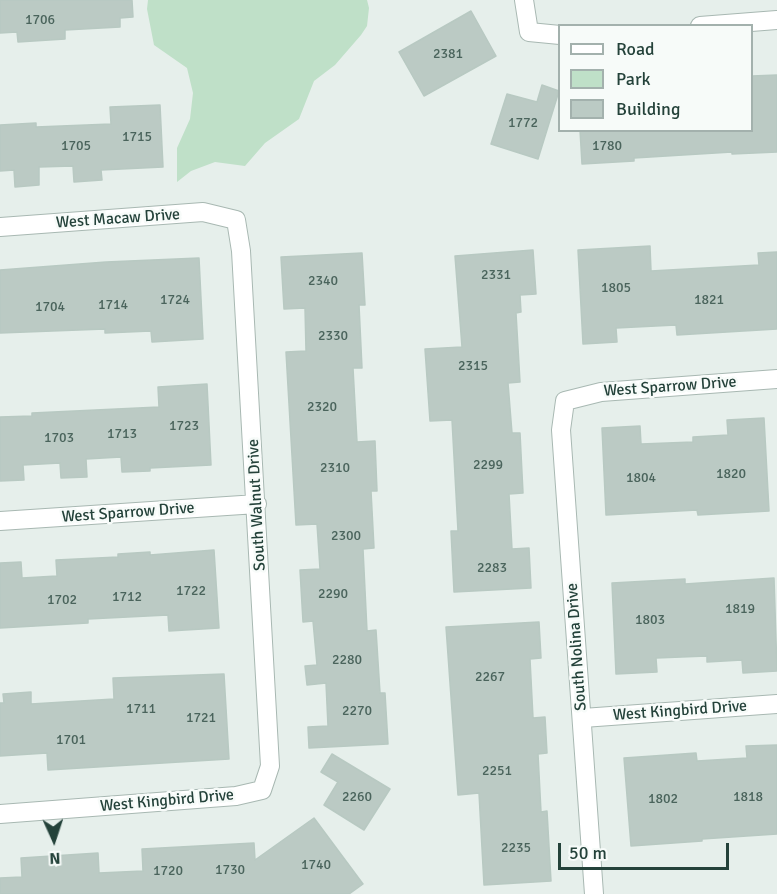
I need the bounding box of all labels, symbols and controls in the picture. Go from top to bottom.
house number: 1706 [25,12,55,28]
legend [558,24,753,132]
text: Road [616,38,655,60]
house number: 2381 [433,46,463,62]
text: Park [616,68,651,90]
text: Building [616,98,680,120]
house number: 1772 [508,115,538,131]
house number: 1715 [122,129,152,145]
house number: 1705 [61,138,91,154]
house number: 1780 [592,138,622,154]
street label: West Macaw Drive [55,205,181,233]
house number: 2331 [481,267,511,283]
house number: 2340 [308,273,338,289]
house number: 1805 [601,280,631,296]
house number: 1724 [160,292,190,308]
house number: 1821 [694,292,724,308]
house number: 1714 [98,297,128,313]
house number: 1704 [35,299,65,315]
house number: 2330 [318,328,348,344]
house number: 2315 [458,358,488,374]
street label: West Sparrow Drive [603,373,737,401]
house number: 2320 [307,399,337,415]
house number: 1723 [169,418,199,434]
house number: 1713 [107,426,137,442]
house number: 1703 [44,430,74,446]
street label: South Walnut Drive [244,439,270,571]
house number: 2299 [473,457,503,473]
house number: 2310 [320,460,350,476]
house number: 1820 [716,466,746,482]
house number: 1804 [626,470,656,486]
street label: West Sparrow Drive [61,499,195,527]
house number: 2300 [331,528,361,544]
house number: 2283 [477,560,507,576]
street label: South Nolina Drive [563,582,591,712]
house number: 1722 [176,583,206,599]
house number: 2290 [318,586,348,602]
house number: 1712 [112,589,142,605]
house number: 1702 [47,592,77,608]
house number: 1819 [725,601,755,617]
house number: 1803 [635,612,665,628]
house number: 2280 [332,652,362,668]
house number: 2267 [475,669,505,685]
street label: West Kingbird Drive [612,697,748,725]
house number: 1711 [126,701,156,717]
house number: 2270 [342,703,372,719]
house number: 1721 [186,710,216,726]
house number: 1701 [56,732,86,748]
house number: 2251 [482,763,512,779]
street label: West Kingbird Drive [99,786,235,816]
house number: 2260 [342,789,372,805]
house number: 1818 [733,789,763,805]
house number: 1802 [648,791,678,807]
north arrow [24,810,84,870]
scale bar [561,831,732,869]
house number: 2235 [501,840,531,856]
text: 50 m [569,842,607,864]
text: N [49,848,61,868]
house number: 1740 [301,857,331,873]
house number: 1730 [215,862,245,878]
house number: 1720 [153,863,183,879]

